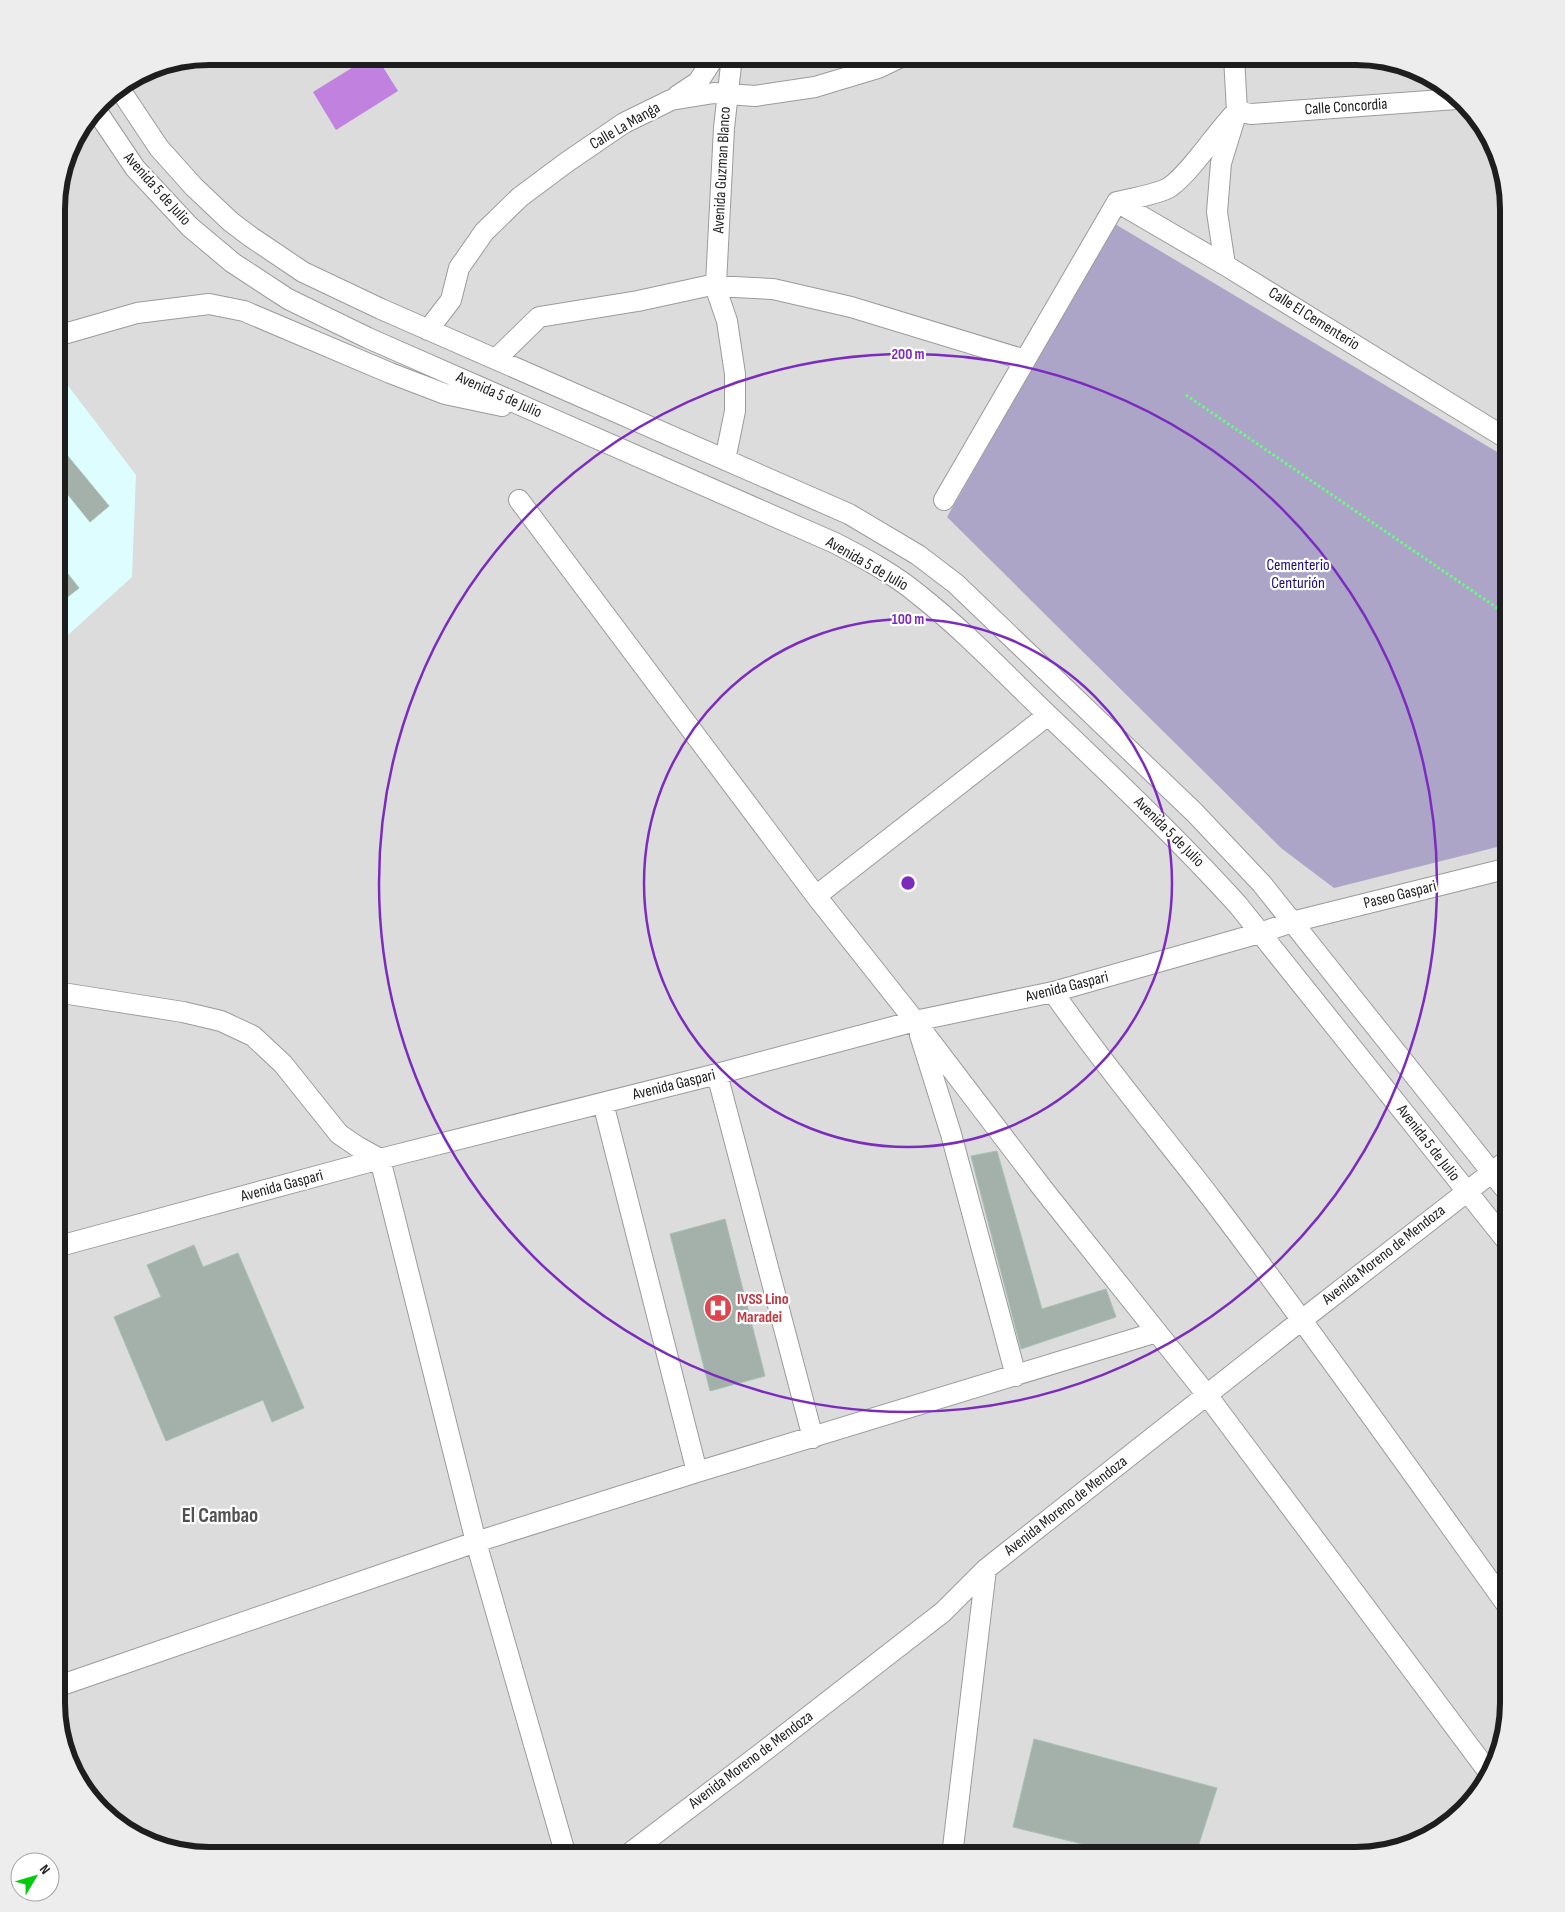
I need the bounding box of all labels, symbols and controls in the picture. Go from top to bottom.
street label: Calle Concordia [1304,95,1388,119]
street label: Calle La Manga [586,98,664,154]
street label: Avenida Guzman Blanco [709,106,735,235]
street label: Avenida 5 de Julio [119,148,195,229]
street label: Calle El Cementerio [1265,283,1363,355]
text: 200 m [891,345,925,364]
street label: Avenida 5 de Julio [452,367,545,422]
street label: Avenida 5 de Julio [822,532,912,595]
park label: Cementerio Centurión [1266,556,1330,593]
text: 100 m [892,610,924,629]
street label: Avenida 5 de Julio [1129,792,1208,871]
centre of rings [899,874,917,892]
street label: Paseo Gaspari [1362,877,1438,913]
street label: Avenida Gaspari [1023,968,1110,1007]
street label: Avenida Gaspari [630,1066,717,1105]
street label: Avenida 5 de Julio [1392,1100,1464,1185]
street label: Avenida Gaspari [238,1166,325,1206]
street label: Avenida Moreno de Mendoza [1318,1201,1449,1310]
place label: IVSS Lino Maradei [737,1290,789,1327]
hospital icon: IVSS Lino Maradei [703,1293,733,1323]
street label: Avenida Moreno de Mendoza [1000,1452,1131,1561]
district label: El Cambao [182,1503,258,1528]
street label: Avenida Moreno de Mendoza [684,1707,817,1814]
north arrow [10,1852,60,1902]
text: N [36,1861,54,1877]

